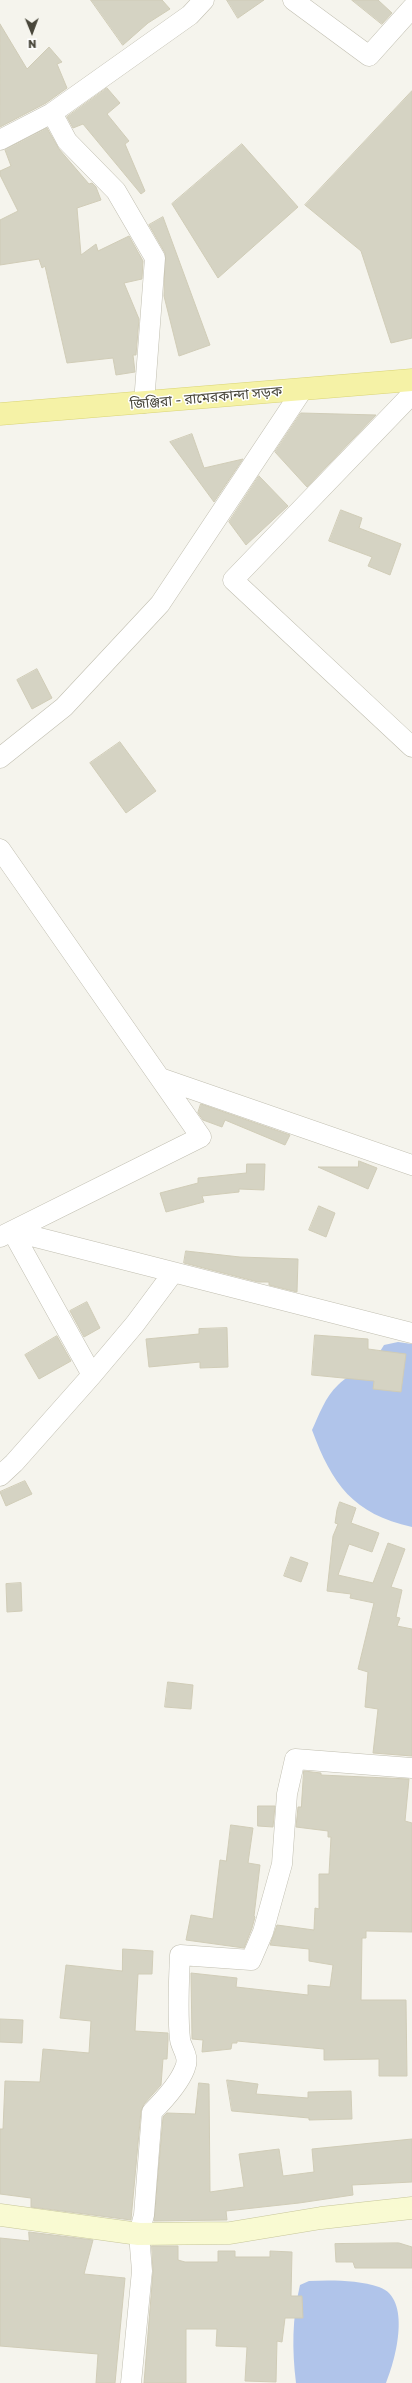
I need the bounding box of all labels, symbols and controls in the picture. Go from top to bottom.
north arrow [12,12,52,52]
text: N [28,38,37,51]
street label: জিঞ্জিরা - রামেরকান্দা সড়ক [129,383,283,413]

